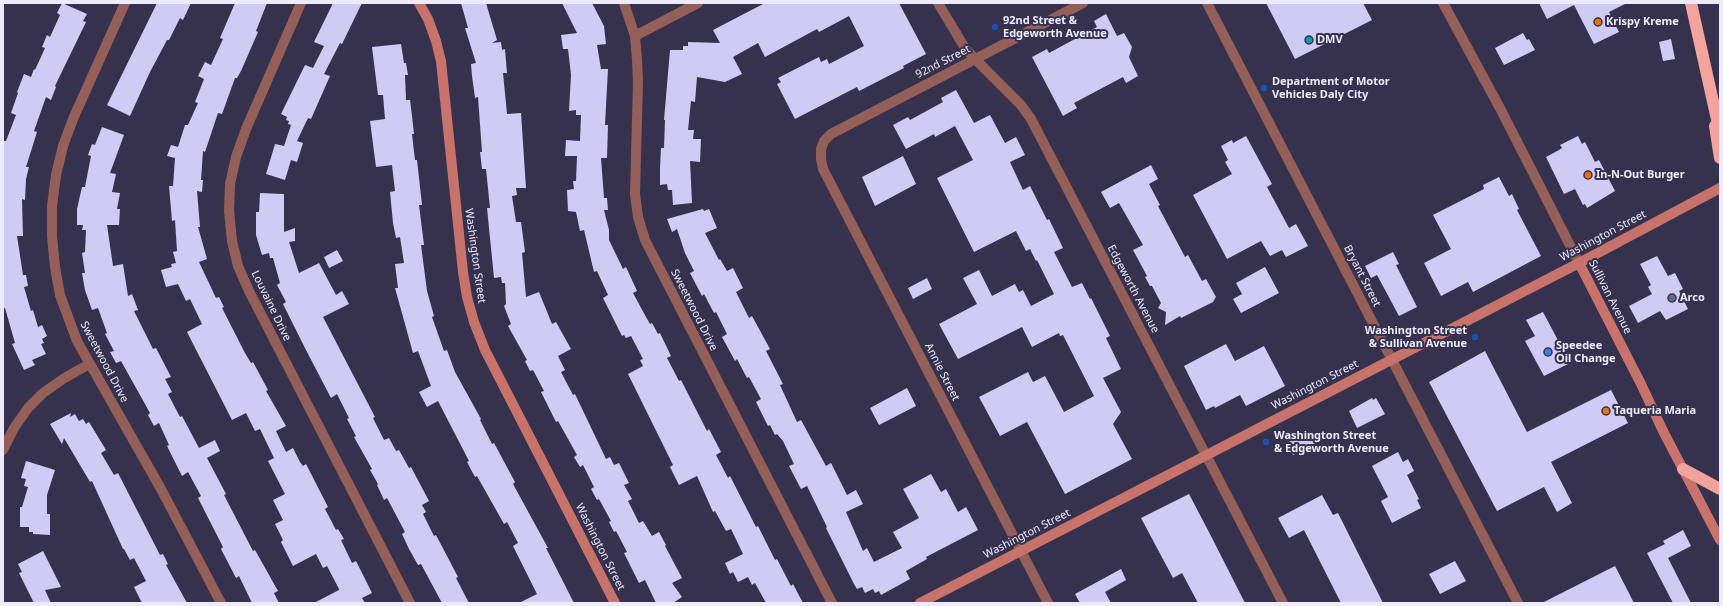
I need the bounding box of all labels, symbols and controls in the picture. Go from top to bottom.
place label: 92nd Street & Edgeworth Avenue [1003,14,1107,40]
place label: Krispy Kreme [1606,15,1679,29]
marker: Krispy Kreme [1593,17,1603,27]
marker: 92nd Street & Edgeworth Avenue [990,22,1000,32]
place label: DMV [1317,33,1343,47]
marker: DMV [1304,35,1314,45]
street label: 92nd Street [913,43,973,81]
place label: Department of Motor Vehicles Daly City [1272,75,1390,101]
marker: Department of Motor Vehicles Daly City [1259,83,1269,93]
place label: In-N-Out Burger [1596,168,1685,182]
marker: In-N-Out Burger [1583,170,1593,180]
street label: Washington Street [462,208,488,304]
street label: Washington Street [1558,208,1648,264]
street label: Edgeworth Avenue [1104,243,1162,335]
street label: Bryant Street [1341,243,1383,309]
street label: Sullivan Avenue [1586,258,1634,336]
street label: Sweetwood Drive [668,267,720,353]
street label: Louvaine Drive [248,269,294,343]
place label: Arco [1680,291,1705,305]
marker: Arco [1667,293,1677,303]
street label: Sweetwood Drive [77,319,131,405]
place label: Washington Street & Sullivan Avenue [1365,324,1467,350]
marker: Washington Street & Sullivan Avenue [1470,332,1480,342]
place label: Speedee Oil Change [1556,339,1616,365]
street label: Annie Street [922,341,962,403]
marker: Speedee Oil Change [1543,347,1553,357]
street label: Washington Street [1269,357,1361,413]
place label: Taqueria Maria [1614,404,1696,418]
marker: Taqueria Maria [1601,406,1611,416]
place label: Washington Street & Edgeworth Avenue [1274,429,1389,455]
marker: Washington Street & Edgeworth Avenue [1261,437,1271,447]
street label: Washington Street [572,501,628,593]
street label: Washington Street [981,506,1073,562]

